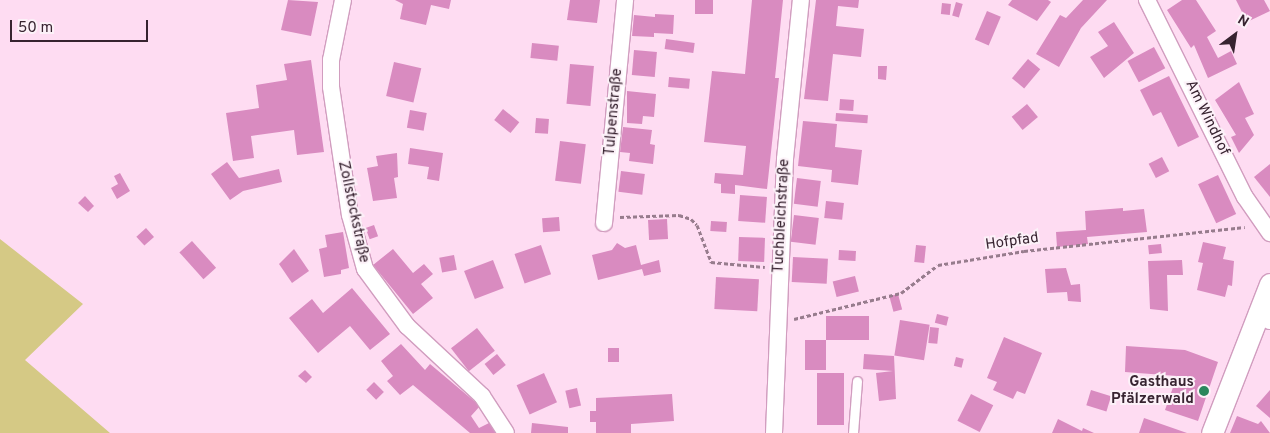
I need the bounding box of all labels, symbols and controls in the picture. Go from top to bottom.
scale bar [12,10,150,42]
north arrow [1210,10,1260,60]
text: N [1234,12,1252,32]
text: 50 m [18,19,53,38]
street label: Tulpenstraße [601,68,627,156]
street label: Am Windhof [1181,77,1233,159]
street label: Tuchbleichstraße [770,158,794,274]
street label: Zollstockstraße [333,159,373,265]
street label: Hofpfad [984,229,1040,255]
place label: Gasthaus Pfälzerwald [1111,373,1194,408]
marker: Gasthaus Pfälzerwald [1198,385,1210,397]

